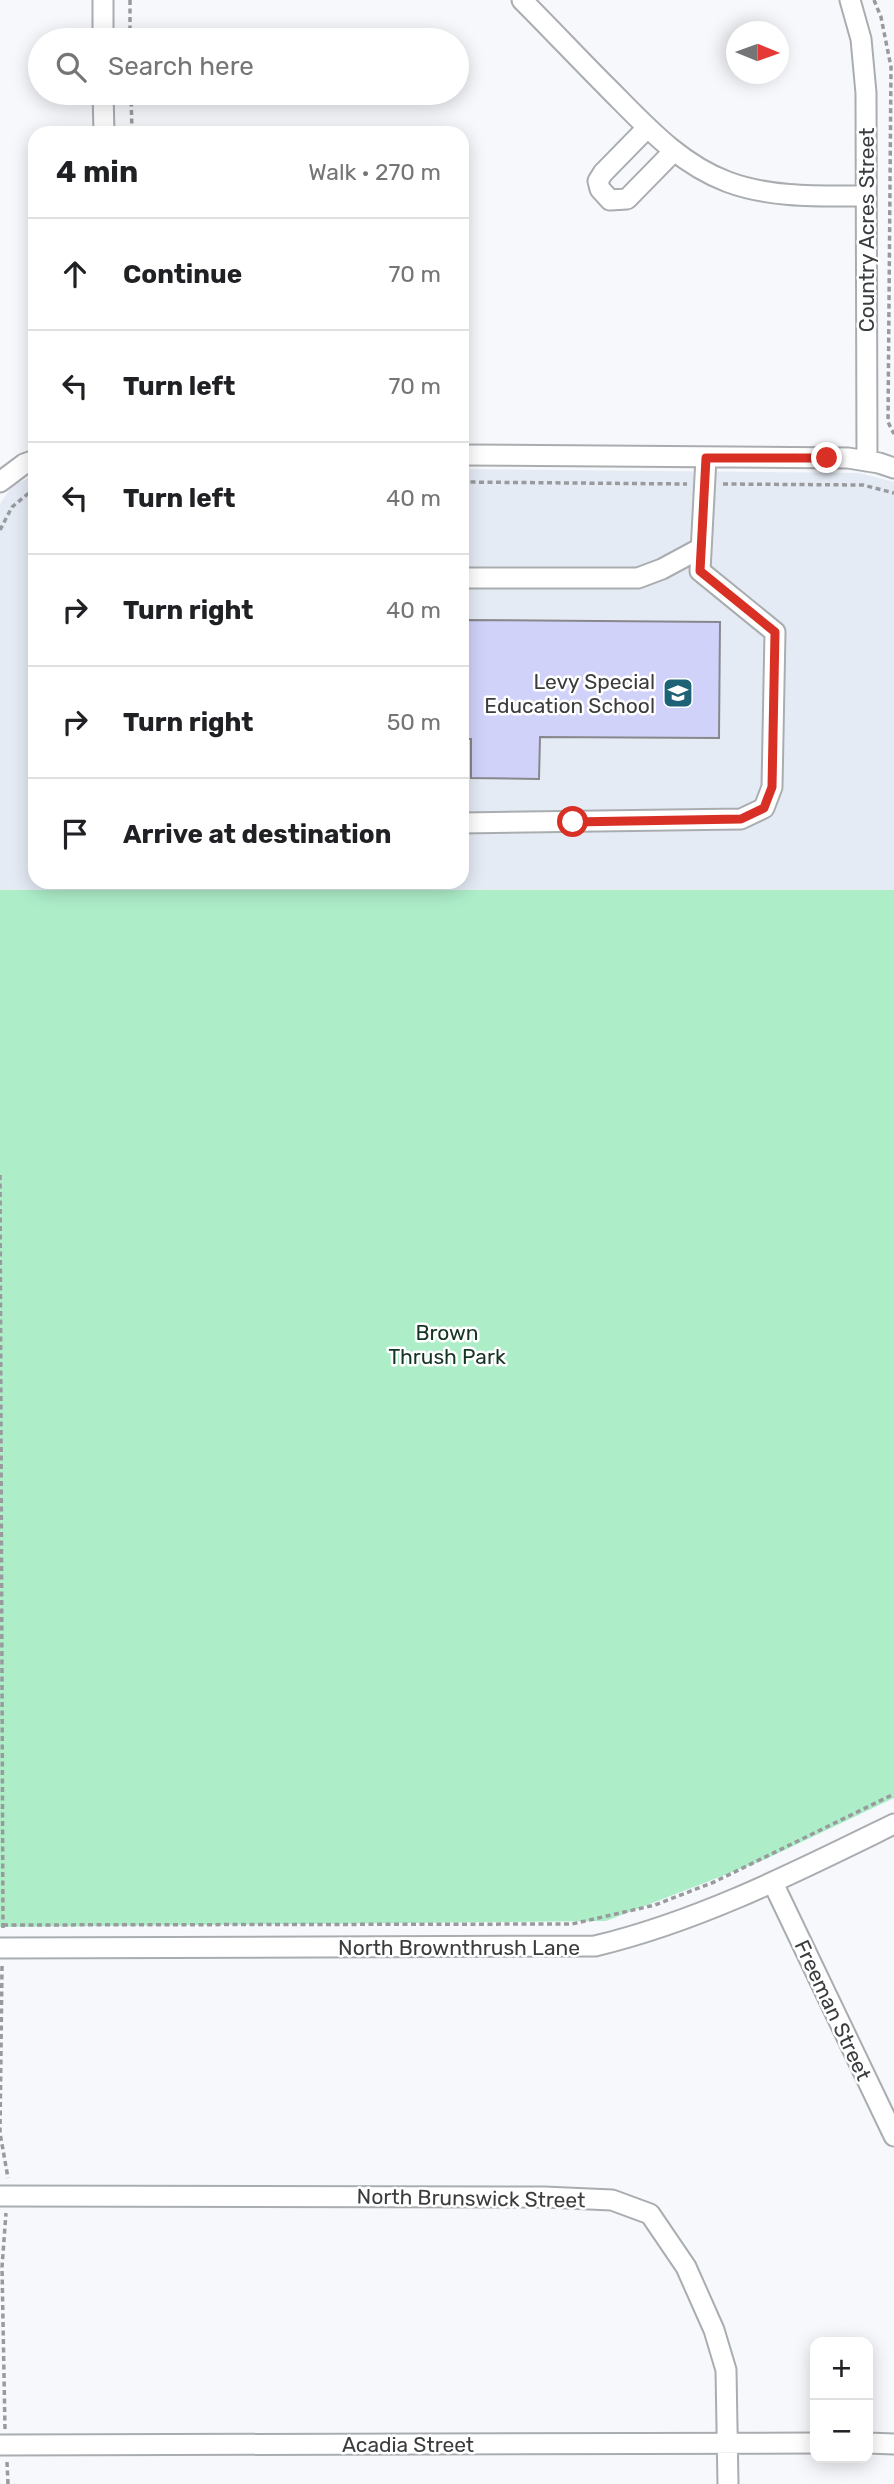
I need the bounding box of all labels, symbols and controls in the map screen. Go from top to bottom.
north arrow [726,21,789,84]
search box [28,28,469,105]
icon: search [52,48,90,86]
text: Search here [108,51,254,82]
street label: Country Acres Street [854,128,879,332]
text: 4 min [56,154,138,190]
text: Walk · 270 m [308,158,441,186]
icon: ahead [56,255,94,293]
text: Continue [123,259,242,290]
text: 70 m [389,260,441,288]
icon: left [56,367,94,405]
text: Turn left [123,371,235,402]
text: 70 m [389,372,441,400]
route end [811,442,842,473]
icon: left [56,479,94,517]
text: Turn left [123,483,235,514]
text: 40 m [386,484,441,512]
icon: right [56,591,94,629]
text: Turn right [123,595,253,626]
text: 40 m [386,596,441,624]
place label: Levy Special Education School [484,669,655,718]
school or university icon: Levy Special Education School [661,676,695,710]
icon: right [56,703,94,741]
text: Turn right [123,707,253,738]
text: 50 m [387,708,441,736]
route start [557,806,588,837]
icon: arrive [56,815,94,853]
text: Arrive at destination [123,819,391,850]
park label: Brown Thrush Park [388,1320,506,1369]
street label: North Brownthrush Lane [338,1935,580,1960]
street label: Freeman Street [790,1936,876,2084]
street label: North Brunswick Street [357,2184,585,2212]
map controls [810,2337,873,2463]
button: + [810,2337,873,2400]
button: − [810,2400,873,2463]
street label: Acadia Street [342,2432,474,2457]

